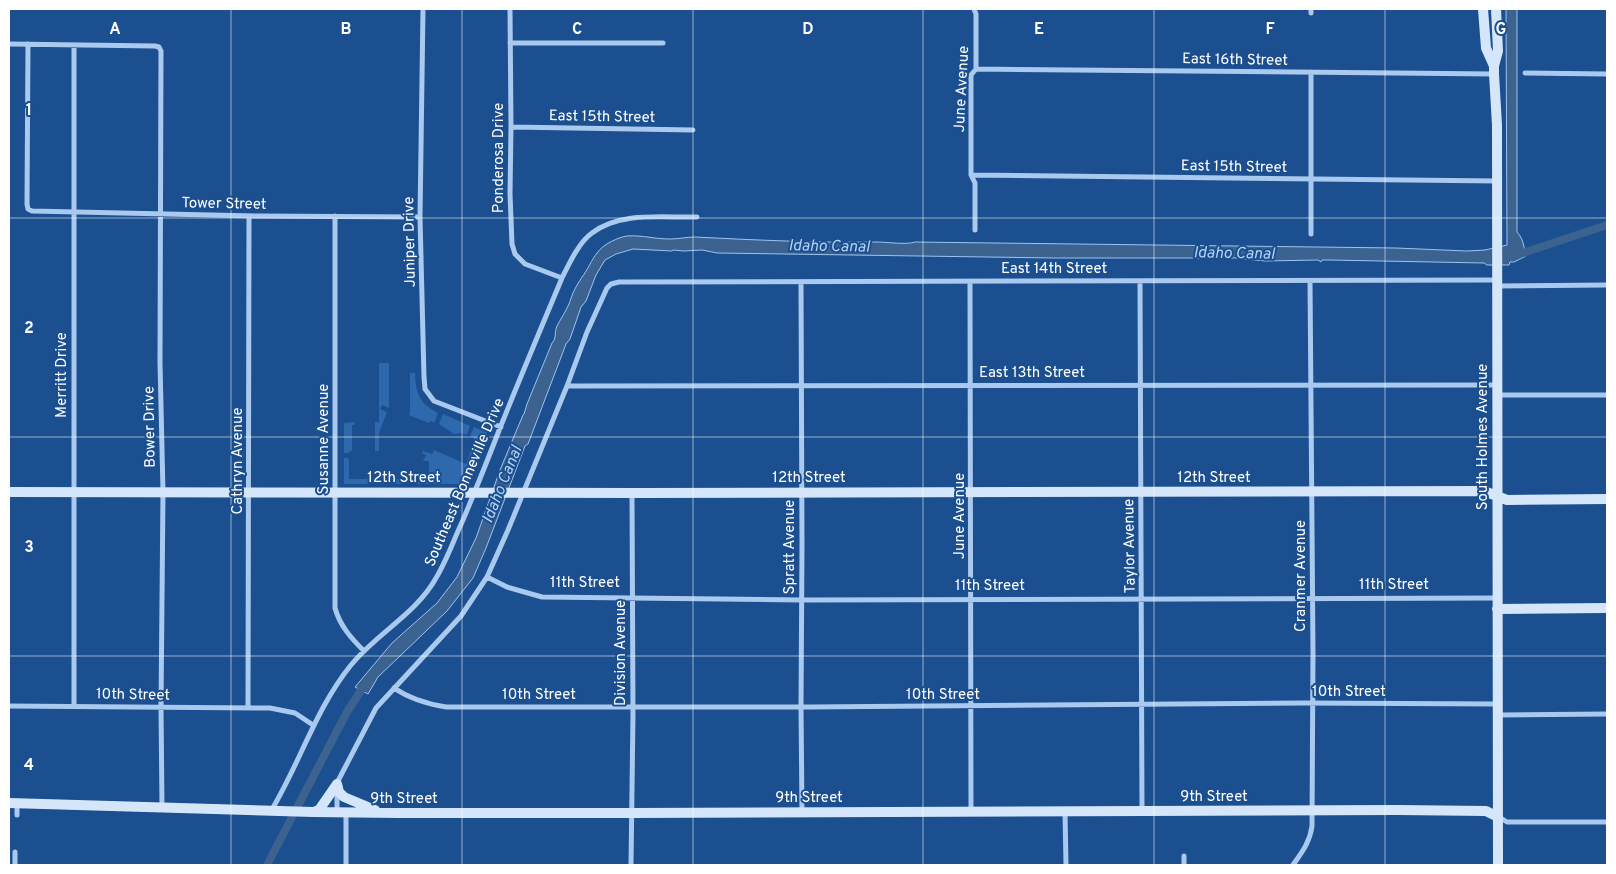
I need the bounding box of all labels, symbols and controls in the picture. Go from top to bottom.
text: A [109,20,121,40]
text: B [340,20,352,40]
text: C [572,20,582,40]
text: D [802,20,814,40]
text: E [1034,20,1044,40]
text: F [1265,20,1275,40]
text: G [1496,20,1506,40]
street label: June Avenue [951,45,974,133]
street label: East 16th Street [1182,50,1288,71]
text: 1 [26,101,32,121]
street label: Ponderosa Drive [490,103,509,213]
street label: East 15th Street [549,107,655,128]
street label: East 15th Street [1181,157,1287,178]
street label: Tower Street [181,194,267,215]
street label: Juniper Drive [400,196,421,288]
water label: Idaho Canal [788,236,871,258]
water label: Idaho Canal [1193,243,1276,265]
street label: East 14th Street [1001,260,1107,279]
text: 2 [24,319,34,339]
street label: Merritt Drive [53,332,72,418]
street label: East 13th Street [979,364,1085,383]
street label: South Holmes Avenue [1474,364,1493,510]
street label: Susanne Avenue [315,384,334,494]
street label: Bower Drive [140,386,161,468]
street label: Southeast Bonneville Drive [421,395,510,570]
street label: Cathryn Avenue [229,408,248,514]
water label: Idaho Canal [478,442,528,526]
street label: 12th Street [367,469,441,488]
street label: 12th Street [772,469,846,488]
street label: 12th Street [1177,469,1251,488]
street label: June Avenue [951,473,970,559]
street label: Taylor Avenue [1120,498,1141,593]
street label: Spratt Avenue [781,500,800,594]
street label: Cranmer Avenue [1292,520,1311,632]
text: 3 [24,538,34,558]
street label: 11th Street [550,574,620,593]
street label: 11th Street [1359,576,1429,595]
street label: 11th Street [955,577,1025,596]
street label: Division Avenue [612,600,631,706]
street label: 10th Street [1312,683,1386,702]
street label: 10th Street [96,685,170,706]
street label: 10th Street [502,686,576,705]
street label: 10th Street [906,686,980,705]
text: 4 [24,756,34,776]
street label: 9th Street [1180,788,1248,807]
street label: 9th Street [775,789,843,808]
street label: 9th Street [370,790,438,809]

